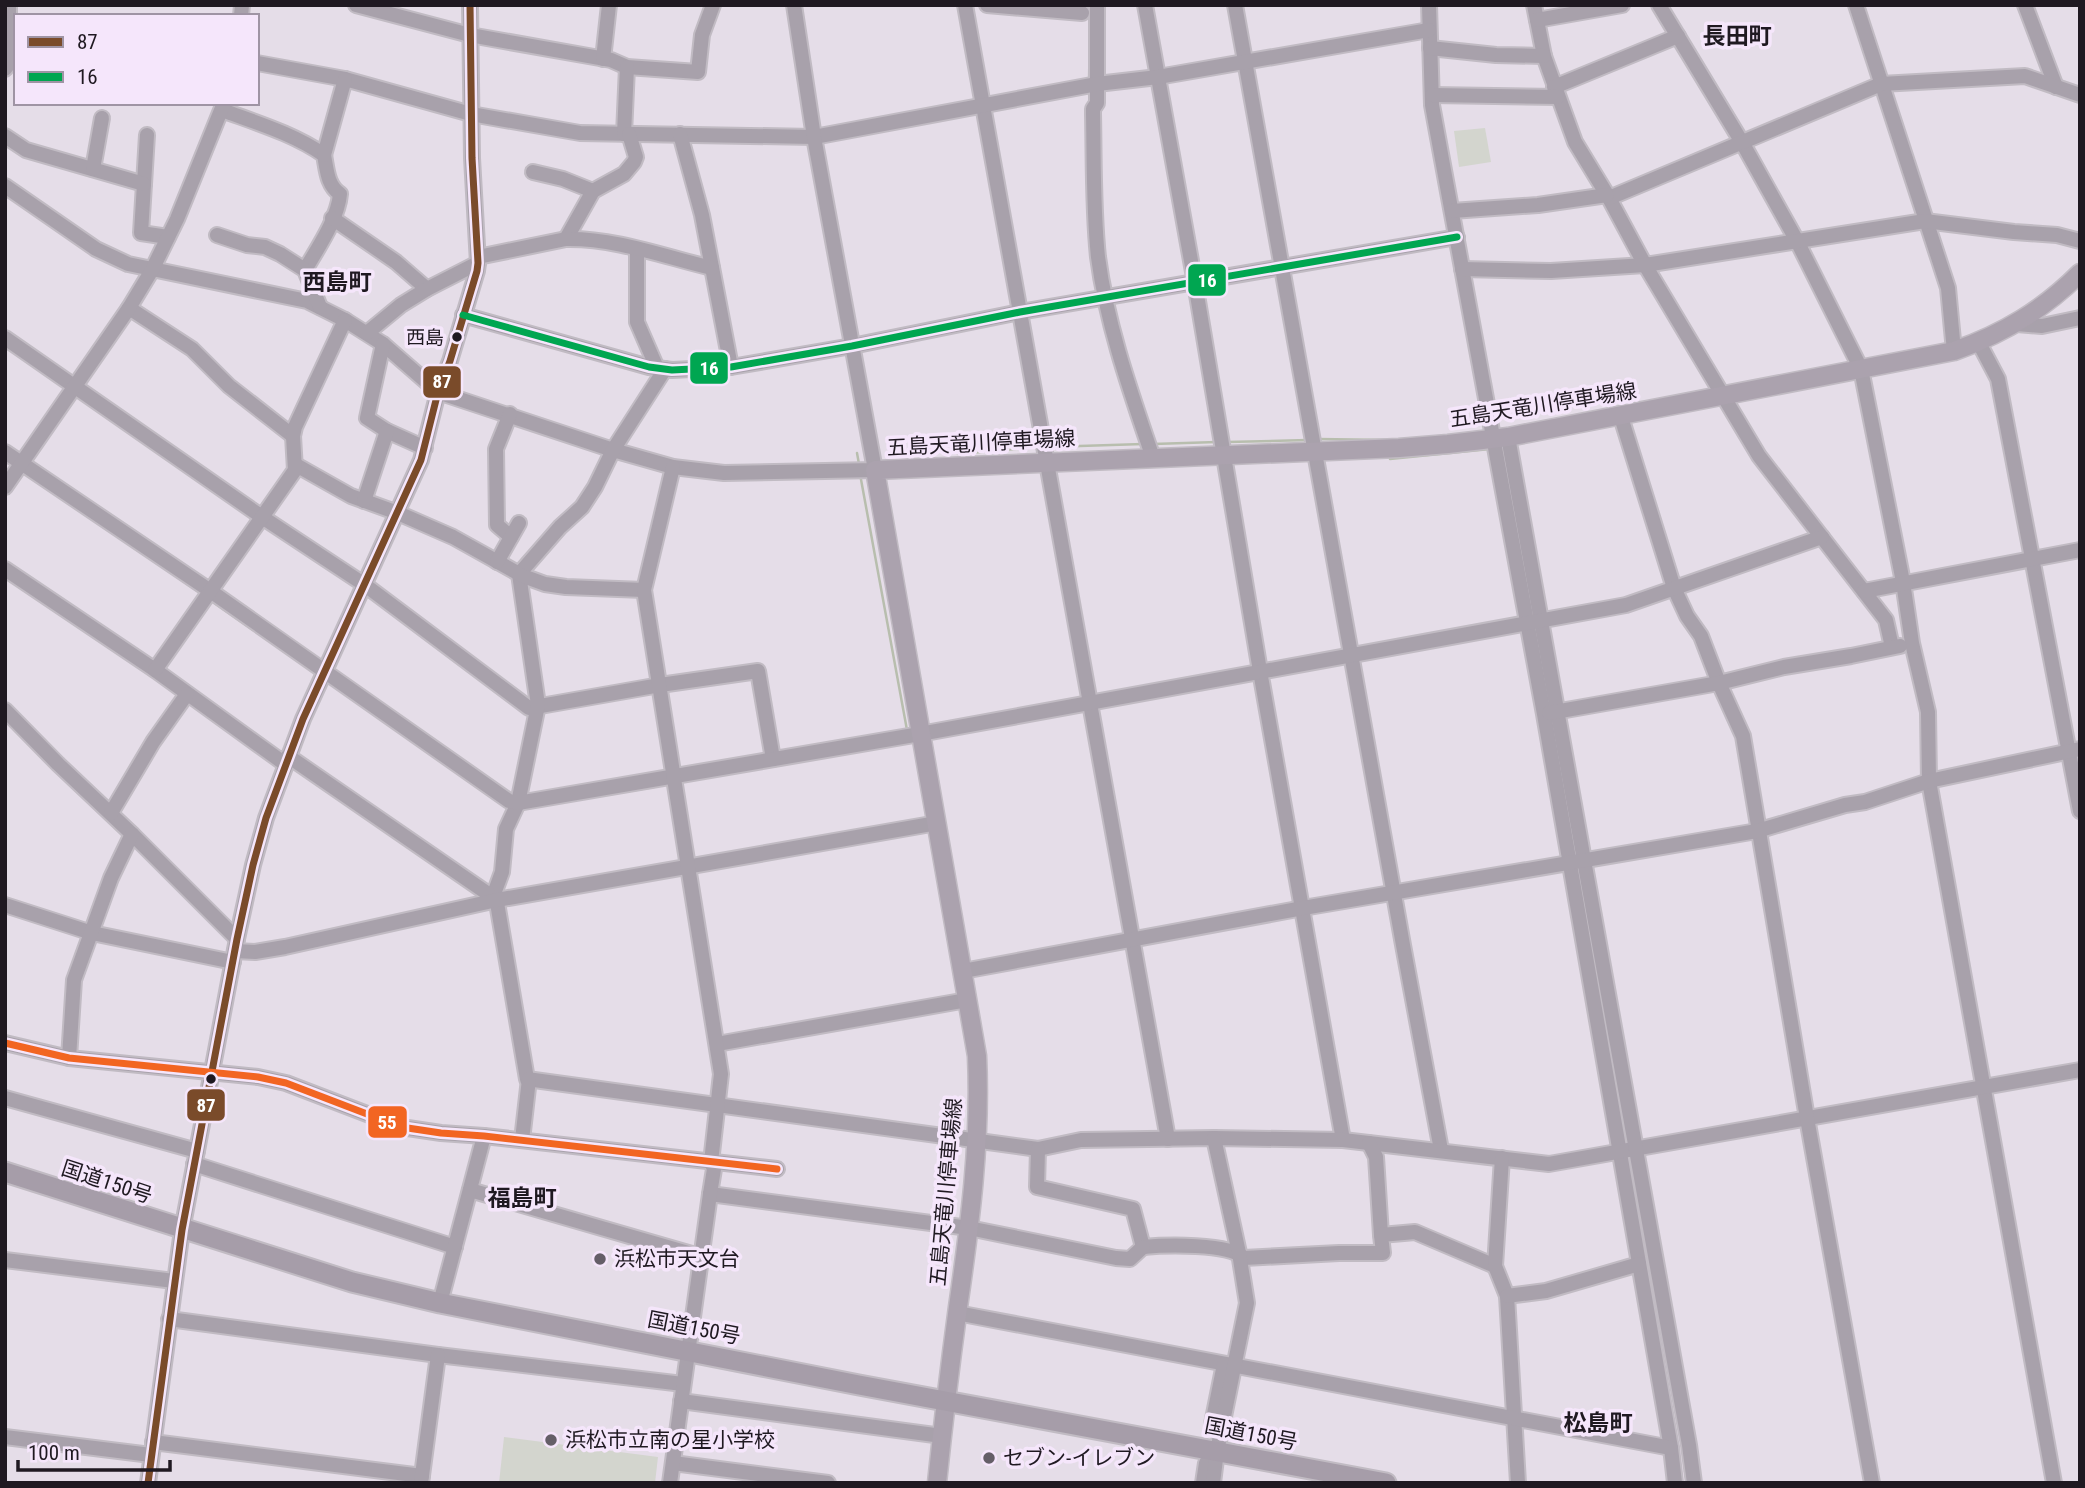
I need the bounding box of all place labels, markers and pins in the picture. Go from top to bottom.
place label: 西島 [406,326,444,349]
marker: 西島 [450,330,464,344]
unlabelled marker [204,1072,218,1086]
place label: 浜松市天文台 [614,1247,740,1271]
marker: 浜松市天文台 [592,1251,608,1267]
place label: 浜松市立南の星小学校 [565,1428,775,1452]
marker: 浜松市立南の星小学校 [543,1432,559,1448]
place label: セブン-イレブン [1003,1446,1155,1470]
marker: セブン-イレブン [981,1450,997,1466]

